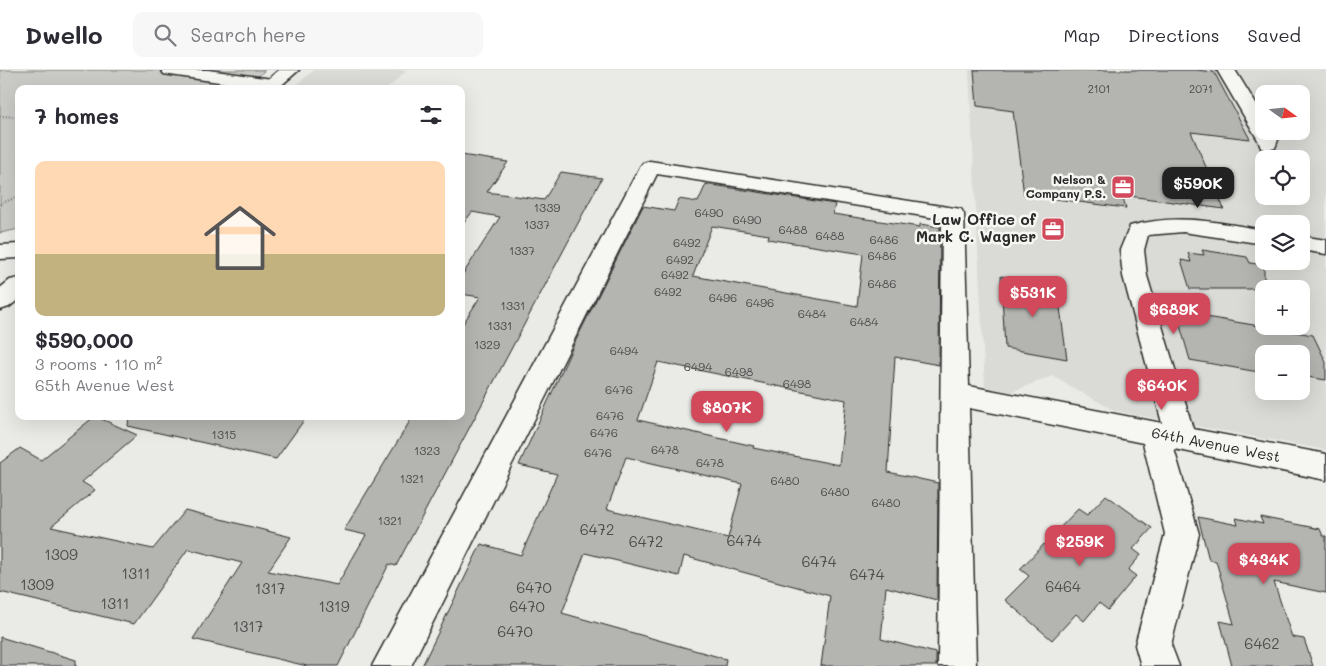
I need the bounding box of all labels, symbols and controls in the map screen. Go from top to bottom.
search box [133,12,483,57]
text: Dwello [25,19,103,50]
icon: search [151,21,179,49]
text: Search here [191,22,306,47]
text: Map [1063,23,1100,47]
text: Directions [1128,23,1220,47]
text: Saved [1248,23,1301,47]
house number: 2101 [1088,81,1110,96]
house number: 2071 [1189,81,1213,96]
north arrow [1255,85,1310,140]
map controls [1255,85,1310,400]
icon: filters [417,101,445,129]
text: 7 homes [35,102,119,129]
button: locate [1255,150,1310,205]
pin: $590K [1163,166,1233,209]
place label: Nelson & Company P.S. [1026,171,1106,201]
text: $590K [1173,172,1223,193]
office icon: Nelson & Company P.S. [1110,174,1136,200]
icon: home [195,193,285,283]
house number: 1339 [534,199,560,215]
house number: 6490 [695,204,724,220]
place label: Law Office of Mark C. Wagner [916,209,1037,246]
house number: 6490 [733,211,762,227]
button: layers [1255,215,1310,270]
house number: 1337 [524,216,550,232]
office icon: Law Office of Mark C. Wagner [1040,216,1066,242]
house number: 6488 [779,221,807,237]
house number: 6488 [816,227,844,243]
house number: 6486 [870,231,898,247]
house number: 6492 [673,234,701,250]
house number: 1337 [509,242,535,258]
house number: 6486 [868,247,896,263]
house number: 6492 [666,251,694,267]
house number: 6492 [661,266,689,282]
house number: 6486 [868,275,896,291]
pin: $531K [998,276,1068,318]
button: + [1255,280,1310,335]
text: $531K [1010,281,1056,302]
house number: 6492 [654,283,682,299]
house number: 6496 [709,289,737,305]
pin: $689K [1139,292,1209,335]
house number: 6496 [746,294,774,310]
house number: 1331 [501,297,525,313]
text: $689K [1149,298,1199,319]
house number: 6484 [798,305,826,321]
house number: 6484 [850,313,878,329]
house number: 1331 [488,317,512,333]
text: $590,000 [35,326,133,353]
house number: 1329 [474,336,500,352]
house number: 6494 [610,342,638,358]
button: − [1255,345,1310,400]
text: 3 rooms · 110 m² [35,353,162,374]
house number: 6494 [684,358,712,374]
house number: 6498 [725,363,753,379]
pin: $640K [1127,368,1197,411]
text: 65th Avenue West [35,374,174,395]
text: $640K [1137,374,1187,395]
house number: 6498 [783,375,811,391]
house number: 6476 [605,381,633,397]
pin: $807K [692,390,762,433]
text: $807K [702,396,752,417]
house number: 6476 [596,407,624,423]
street label: 64th Avenue West [1150,422,1282,466]
house number: 6476 [590,424,618,440]
house number: 1315 [212,426,236,442]
house number: 6478 [651,441,679,457]
house number: 1323 [414,442,440,458]
house number: 6476 [584,444,612,460]
house number: 6478 [696,454,724,470]
house number: 1321 [400,470,424,486]
house number: 6480 [771,472,800,488]
house number: 6480 [821,483,850,499]
house number: 6480 [872,494,901,510]
house number: 1321 [378,512,402,528]
house number: 6472 [580,519,614,539]
pin: $259K [1045,524,1115,567]
house number: 6474 [726,530,762,550]
text: $259K [1056,530,1104,551]
house number: 6472 [629,531,663,551]
pin: $434K [1229,542,1299,585]
house number: 1309 [44,544,78,564]
text: $434K [1239,548,1289,569]
house number: 6474 [801,551,837,571]
house number: 1311 [122,563,150,583]
house number: 6474 [849,564,885,584]
house number: 1309 [20,574,54,594]
house number: 6464 [1045,576,1081,596]
house number: 6470 [516,577,552,597]
house number: 1317 [255,578,285,598]
house number: 1311 [101,593,129,613]
house number: 1319 [318,596,350,616]
house number: 6470 [509,596,545,616]
house number: 1317 [233,616,263,636]
house number: 6470 [497,621,533,641]
house number: 6462 [1244,633,1280,653]

